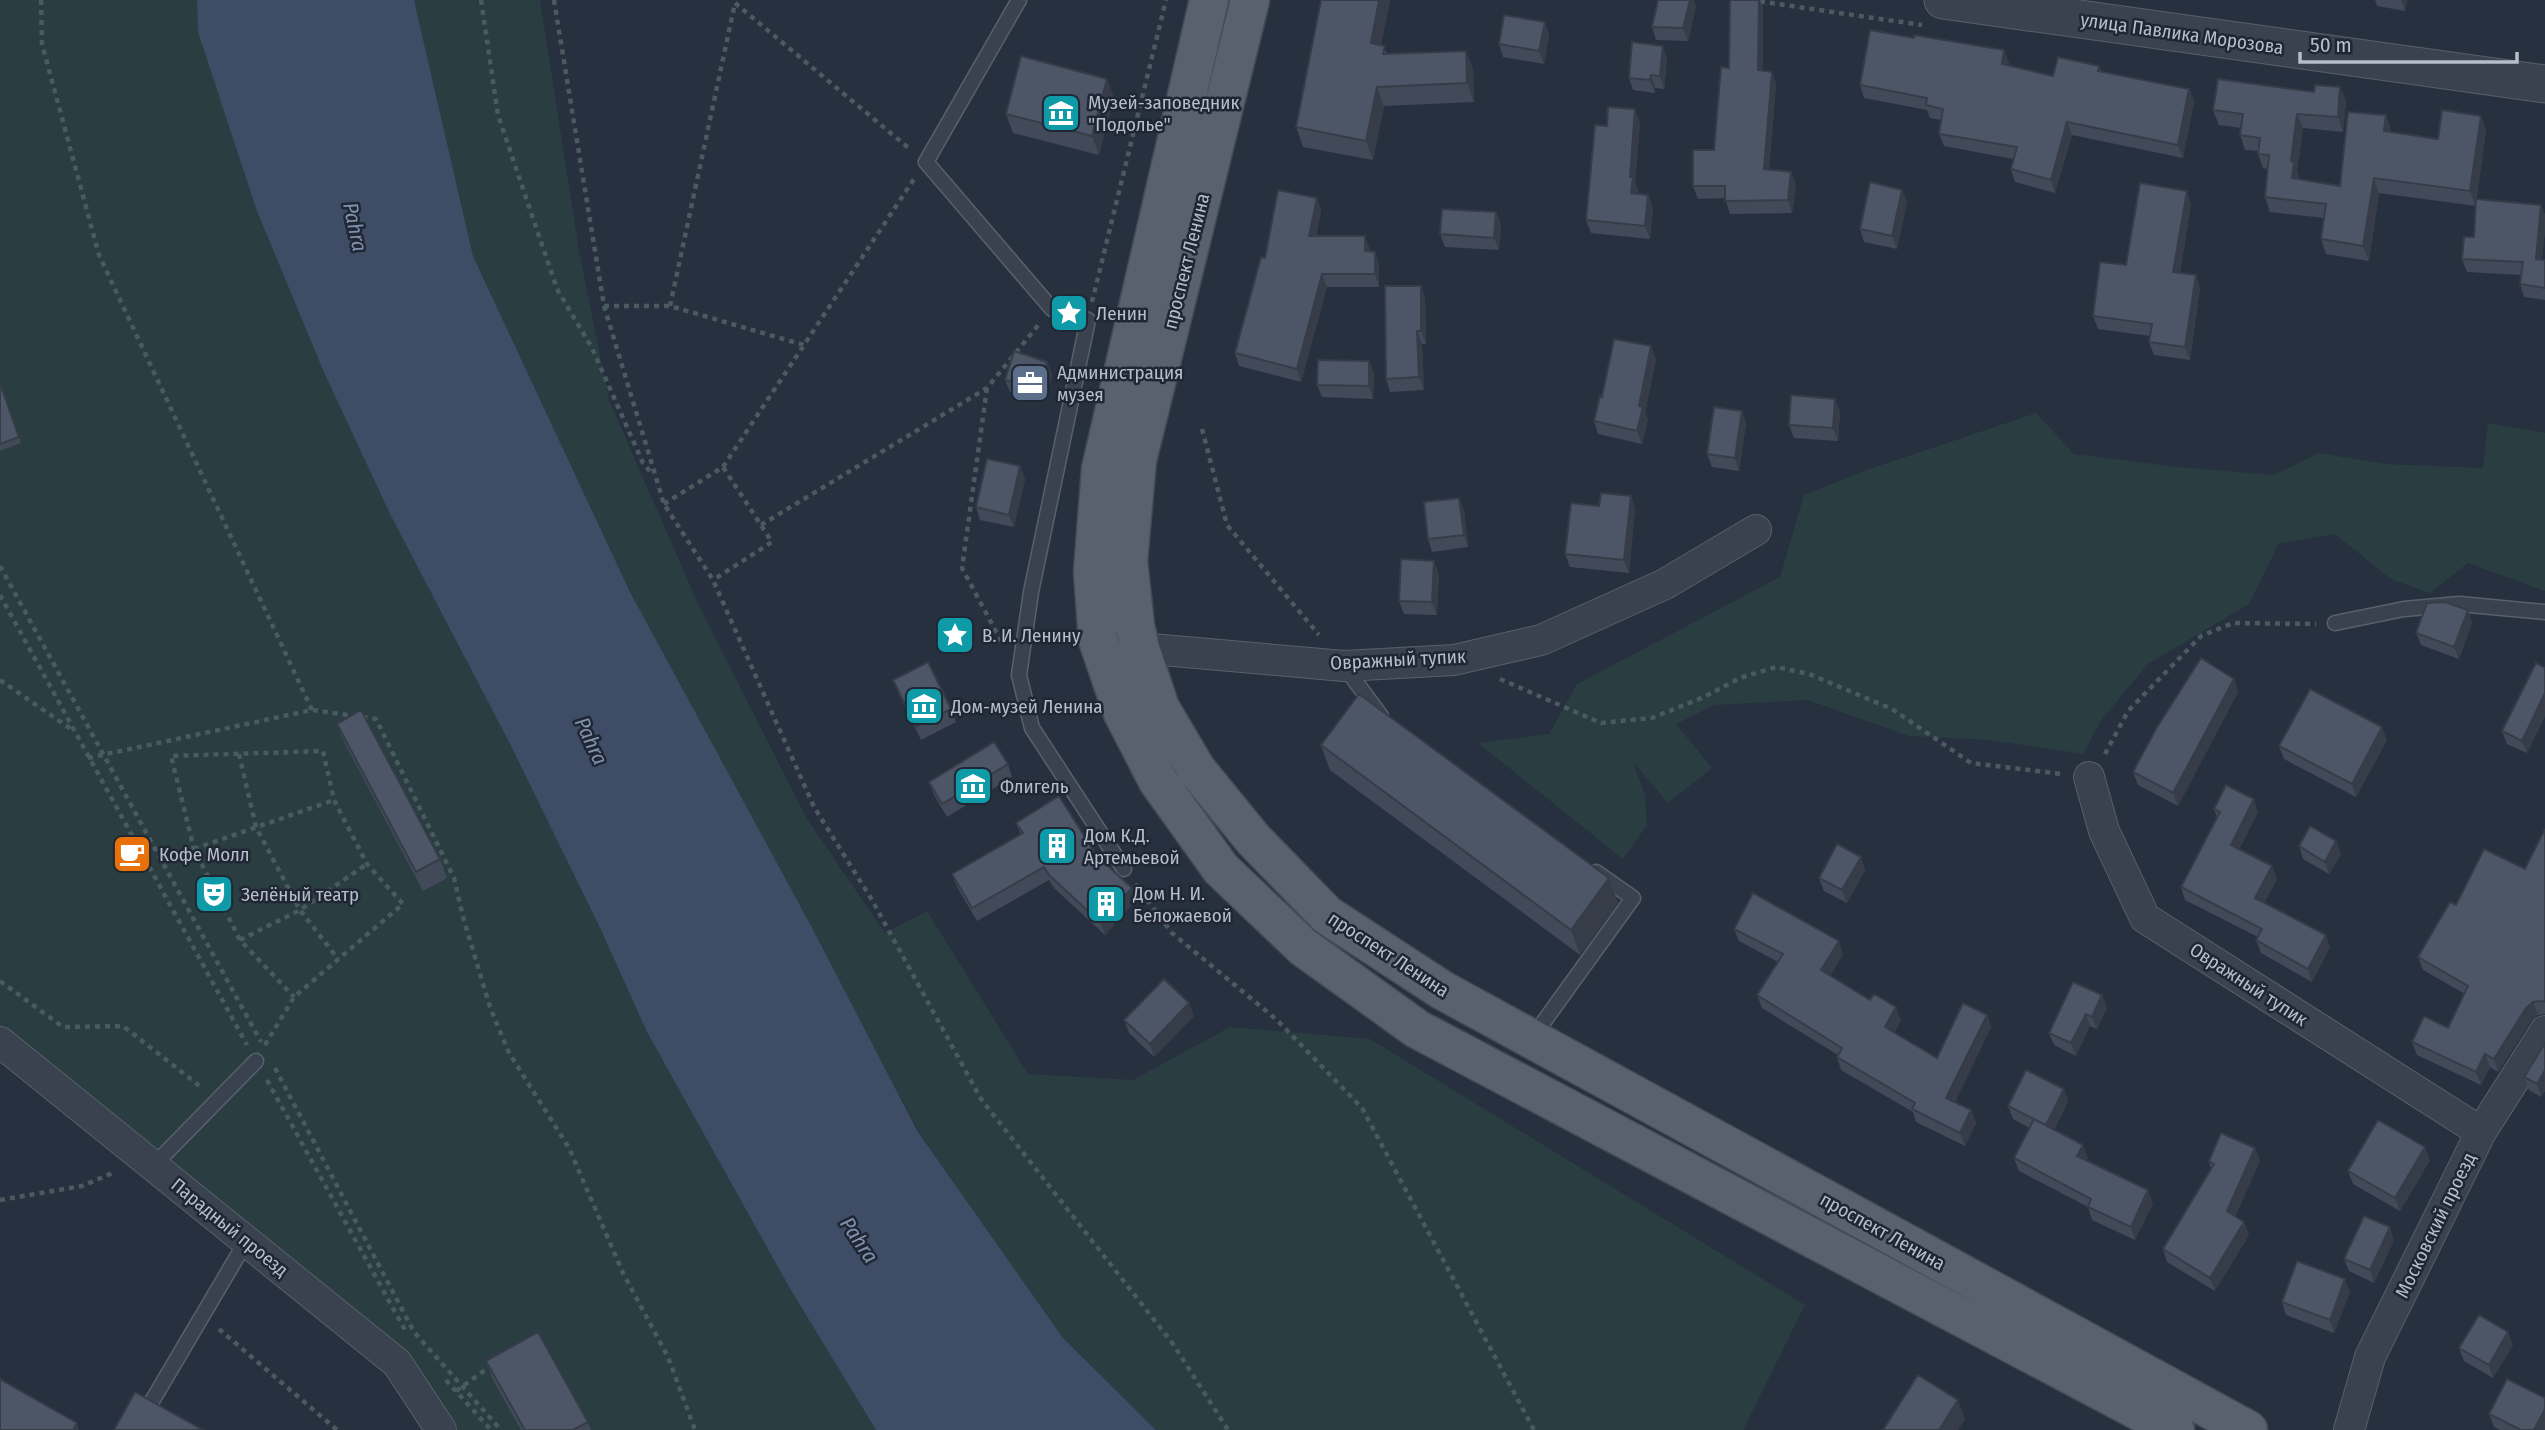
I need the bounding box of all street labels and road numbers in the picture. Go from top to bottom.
street label: улица Павлика Морозова [2079,8,2285,59]
street label: проспект Ленина [1158,191,1214,331]
street label: Овражный тупик [1330,644,1466,675]
street label: проспект Ленина [1324,907,1453,1002]
street label: Овражный тупик [2186,938,2312,1031]
street label: Московский проезд [2390,1149,2481,1302]
street label: Парадный проезд [167,1173,293,1282]
street label: проспект Ленина [1816,1188,1949,1275]

